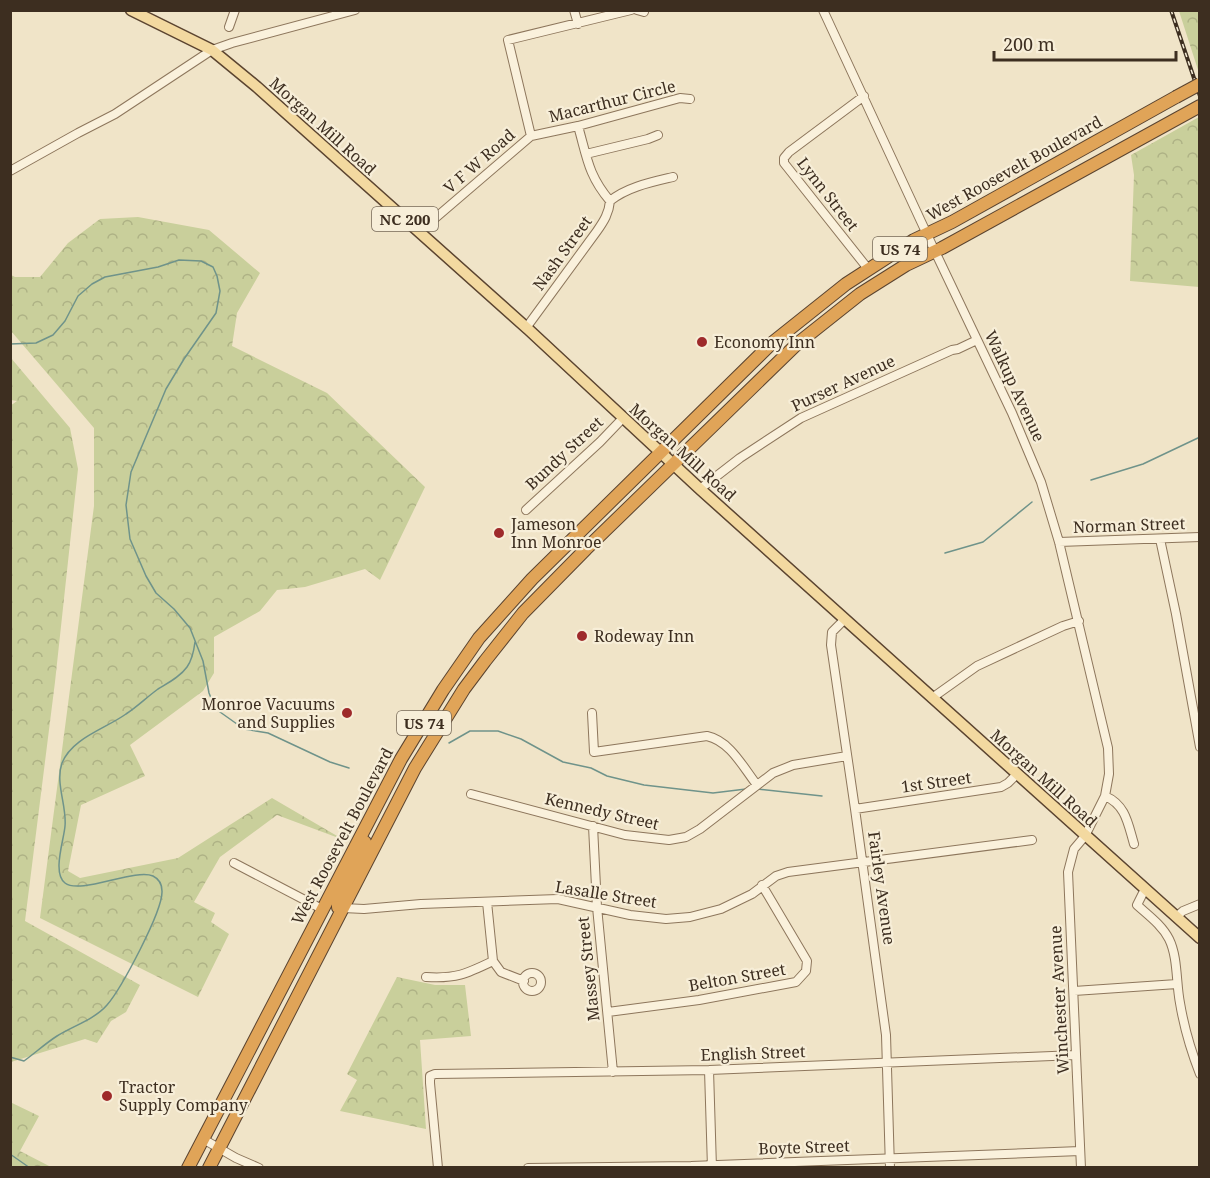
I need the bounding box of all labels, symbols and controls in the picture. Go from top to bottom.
scale bar [994,24,1176,62]
text: 200 m [1003,32,1055,56]
street label: Morgan Mill Road [265,72,381,180]
street label: Macarthur Circle [546,75,678,127]
street label: West Roosevelt Boulevard [922,110,1106,226]
street label: V F W Road [439,124,520,198]
street label: Lynn Street [792,153,864,236]
road number: NC 200 [372,207,438,231]
street label: Nash Street [527,211,597,295]
road number: US 74 [873,237,927,261]
street label: Walkup Avenue [980,327,1050,445]
place label: Economy Inn [714,331,815,353]
marker: Economy Inn [695,335,709,349]
street label: Purser Avenue [788,349,898,417]
street label: Morgan Mill Road [625,398,741,506]
street label: Bundy Street [520,411,608,495]
street label: Norman Street [1073,512,1186,538]
place label: Jameson Inn Monroe [510,513,602,553]
marker: Jameson Inn Monroe [492,526,506,540]
place label: Rodeway Inn [594,625,694,647]
marker: Rodeway Inn [575,629,589,643]
place label: Monroe Vacuums and Supplies [202,693,335,733]
marker: Monroe Vacuums and Supplies [340,706,354,720]
road number: US 74 [397,711,451,735]
street label: Morgan Mill Road [986,724,1102,832]
street label: West Roosevelt Boulevard [286,743,398,928]
street label: 1st Street [900,766,973,798]
street label: Kennedy Street [543,787,661,835]
street label: Fairley Avenue [863,830,901,946]
street label: Lasalle Street [554,875,659,913]
street label: Massey Street [572,915,604,1022]
street label: Winchester Avenue [1044,925,1074,1075]
street label: Belton Street [687,958,788,996]
street label: English Street [700,1040,806,1066]
place label: Tractor Supply Company [119,1076,249,1116]
marker: Tractor Supply Company [100,1089,114,1103]
street label: Boyte Street [758,1134,850,1160]

